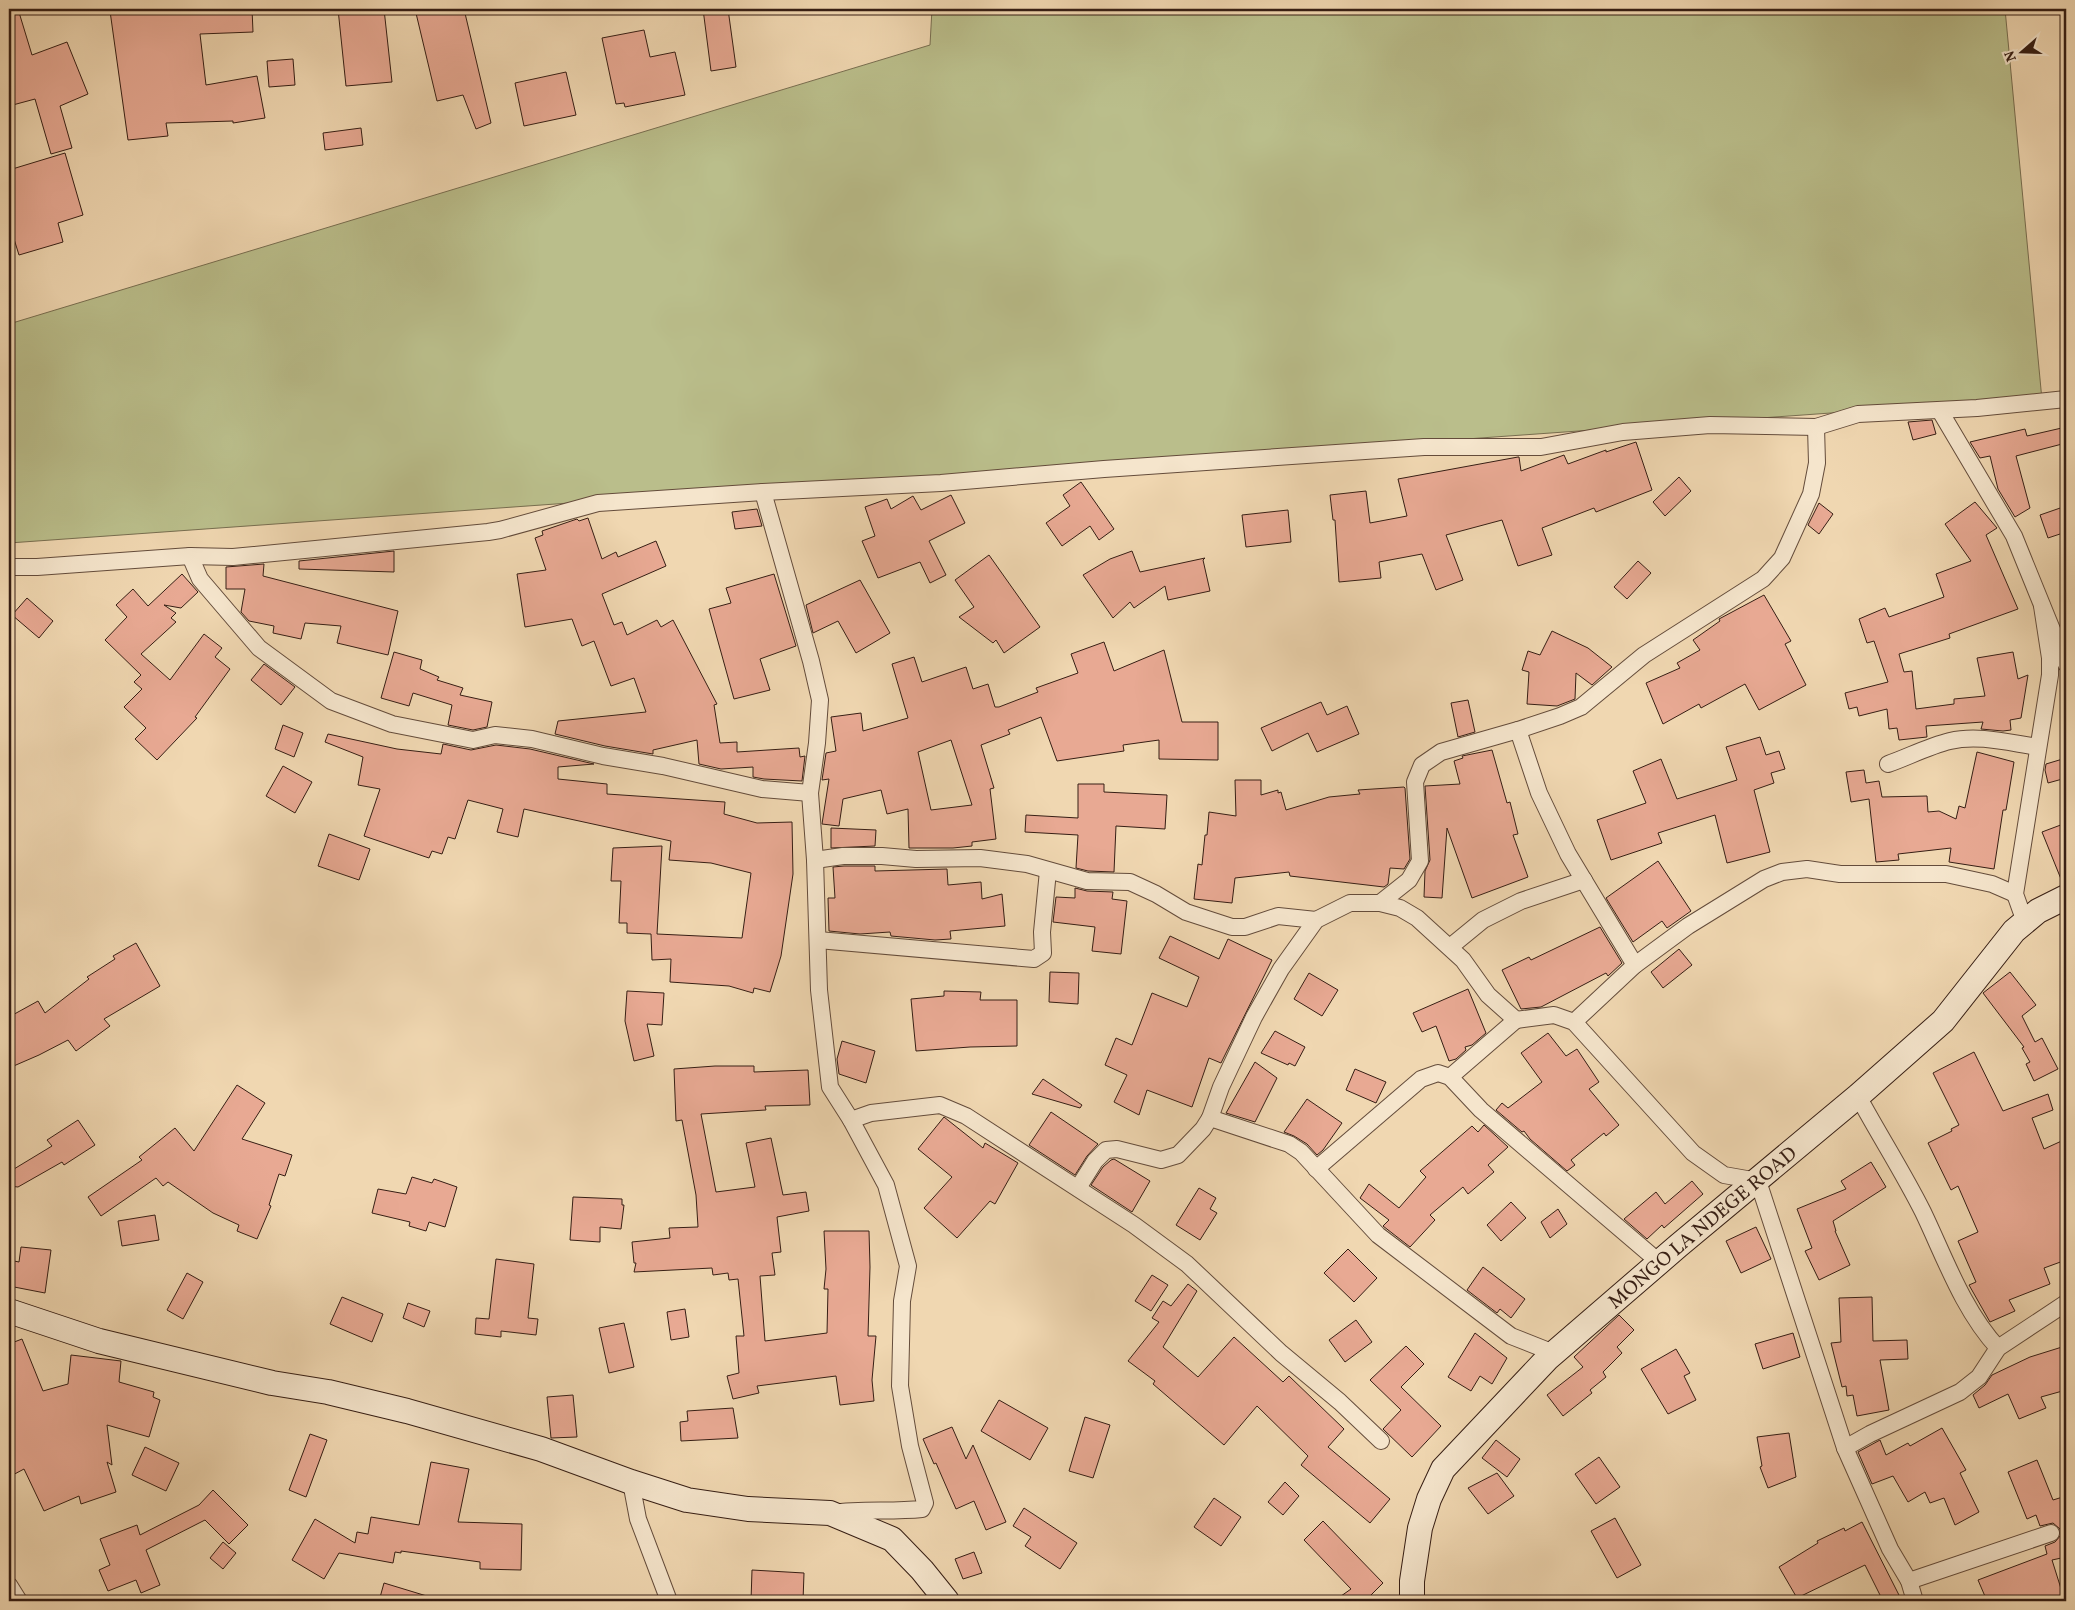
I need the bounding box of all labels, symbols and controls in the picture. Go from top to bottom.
north arrow [1998,28,2048,78]
text: N [2001,48,2022,64]
street label: MONGO LA NDEGE ROAD [1603,1141,1804,1316]

